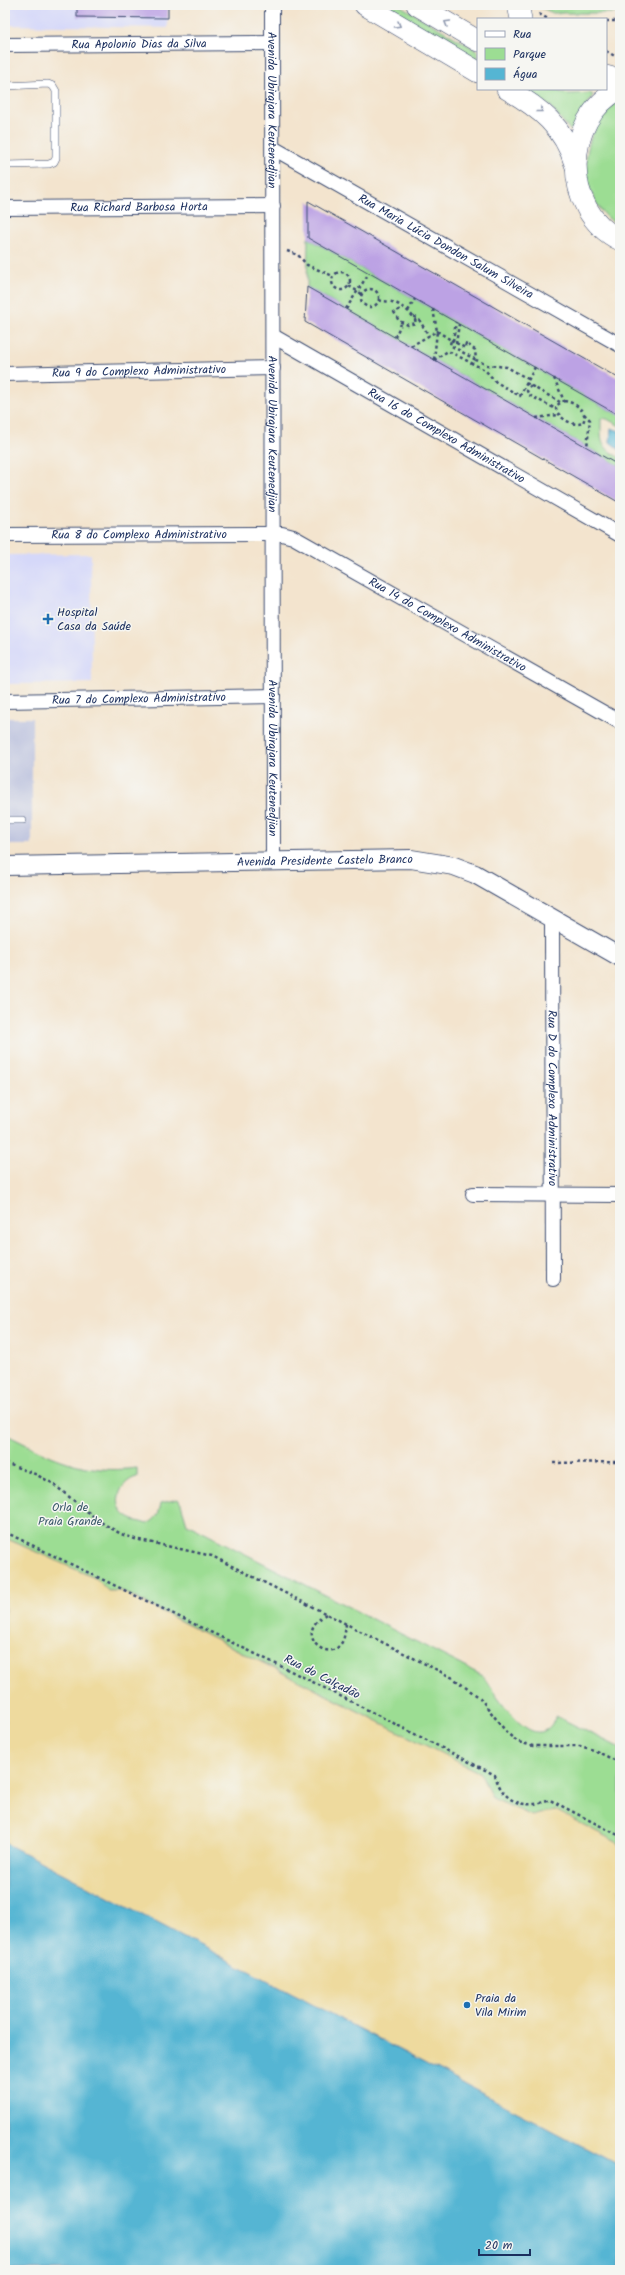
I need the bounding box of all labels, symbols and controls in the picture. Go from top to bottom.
legend [477,18,607,90]
one-way arrow [444,20,451,27]
one-way arrow [394,21,401,28]
text: Rua [513,25,532,44]
street label: Avenida Ubirajara Keutenedjian [263,32,282,188]
street label: Rua Apolonio Dias da Silva [71,34,207,54]
text: Parque [513,45,547,64]
text: Água [513,65,538,84]
one-way arrow [535,105,542,112]
street label: Rua Maria Lúcia Dondon Salum Silveira [355,189,538,304]
street label: Rua Richard Barbosa Horta [70,197,208,217]
street label: Avenida Ubirajara Keutenedjian [263,356,282,512]
street label: Rua 9 do Complexo Administrativo [52,360,226,382]
street label: Rua 16 do Complexo Administrativo [364,383,529,488]
street label: Rua 8 do Complexo Administrativo [51,525,227,544]
street label: Rua 14 do Complexo Administrativo [365,572,530,677]
place label: Hospital Casa da Saúde [57,603,132,636]
marker: Hospital Casa da Saúde [42,613,54,625]
street label: Avenida Ubirajara Keutenedjian [263,680,282,836]
street label: Rua 7 do Complexo Administrativo [52,687,226,710]
street label: Avenida Presidente Castelo Branco [237,849,413,871]
street label: Rua D do Complexo Administrativo [543,1010,562,1186]
park label: Orla de Praia Grande [38,1498,103,1531]
street label: Rua do Calçadão [281,1650,363,1704]
place label: Praia da Vila Mirim [475,1989,527,2022]
marker: Praia da Vila Mirim [462,2000,472,2010]
scale bar [479,2231,530,2257]
text: 20 m [485,2236,513,2255]

